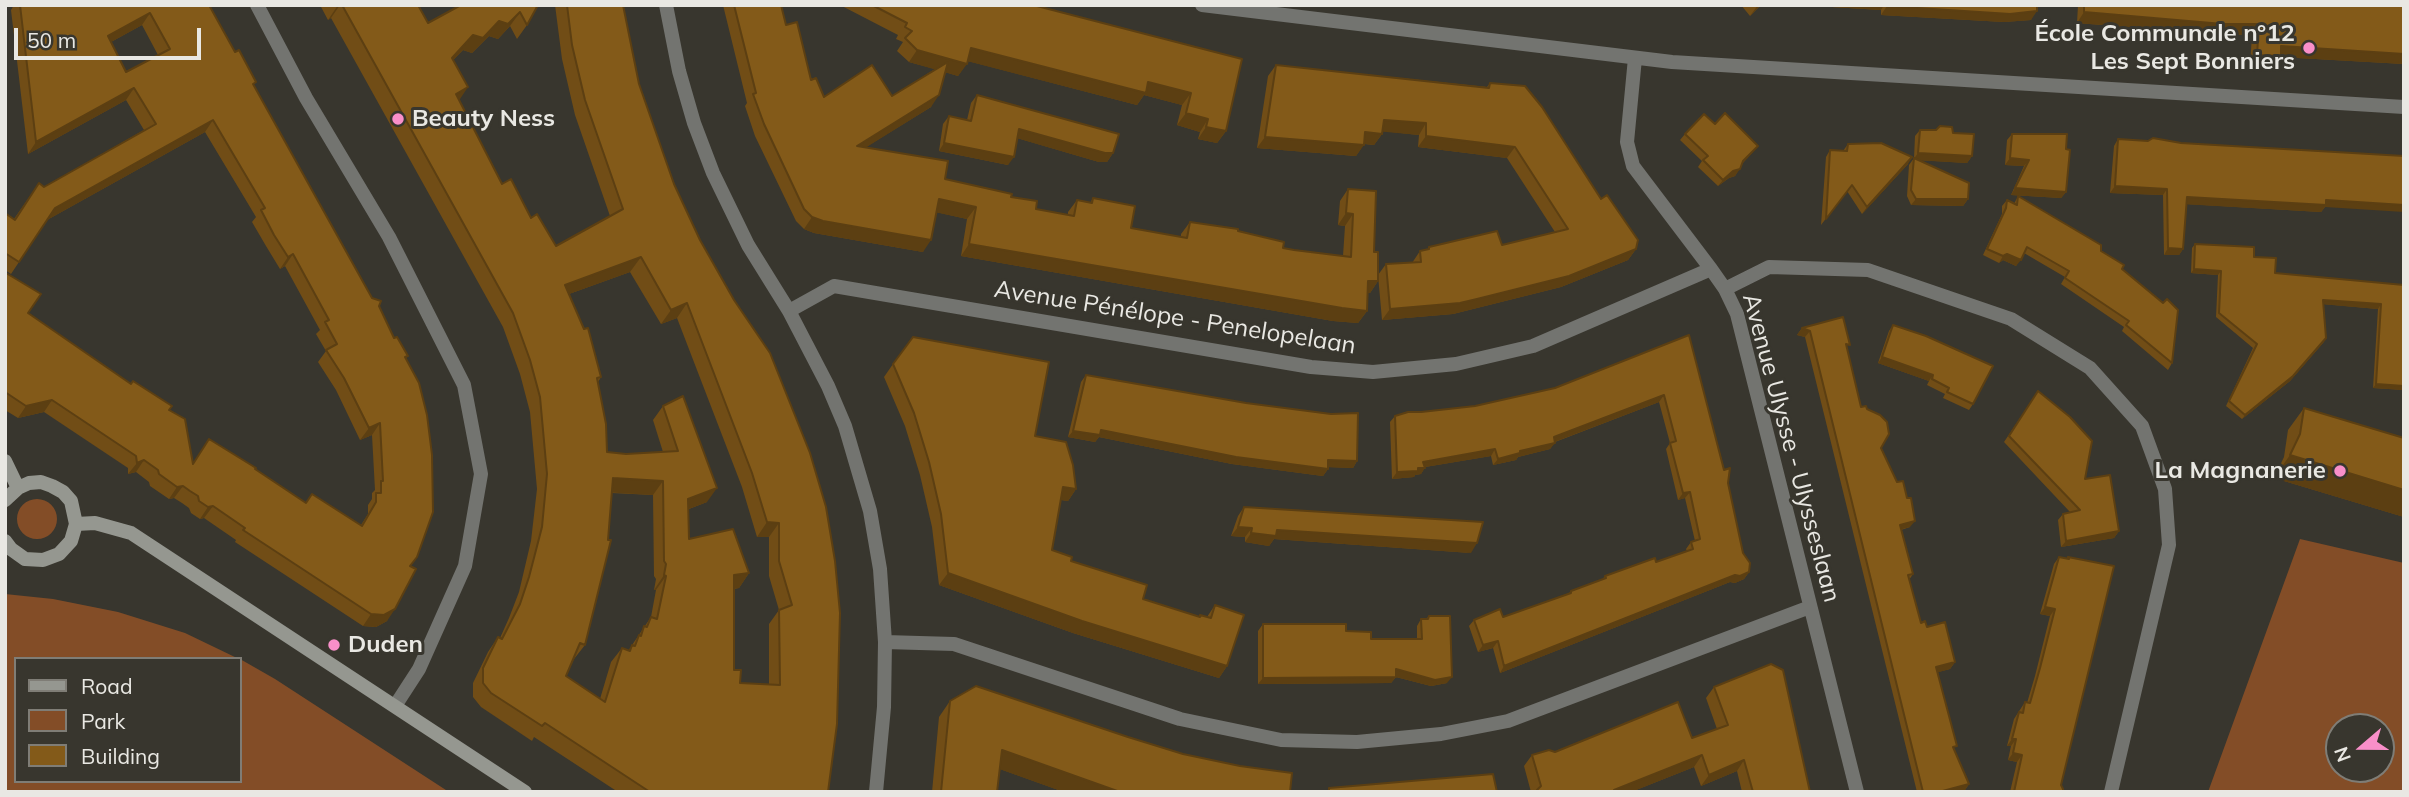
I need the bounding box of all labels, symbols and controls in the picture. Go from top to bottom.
scale bar [18,14,205,58]
place label: École Communale n°12 Les Sept Bonniers [2034,20,2295,76]
text: 50 m [27,27,76,53]
marker: École Communale n°12 Les Sept Bonniers [2301,40,2317,56]
place label: Beauty Ness [412,105,555,133]
marker: Beauty Ness [390,111,406,127]
street label: Avenue Pénélope - Penelopelaan [992,275,1358,361]
street label: Avenue Ulysse - Ulysseslaan [1736,291,1846,605]
place label: La Magnanerie [2155,457,2326,485]
marker: La Magnanerie [2332,463,2348,479]
place label: Duden [348,631,423,659]
marker: Duden [326,637,342,653]
legend [14,657,242,783]
text: Road [81,673,132,699]
text: Park [81,708,125,734]
north arrow [2325,713,2395,783]
text: Building [81,743,160,769]
text: N [2328,744,2356,765]

